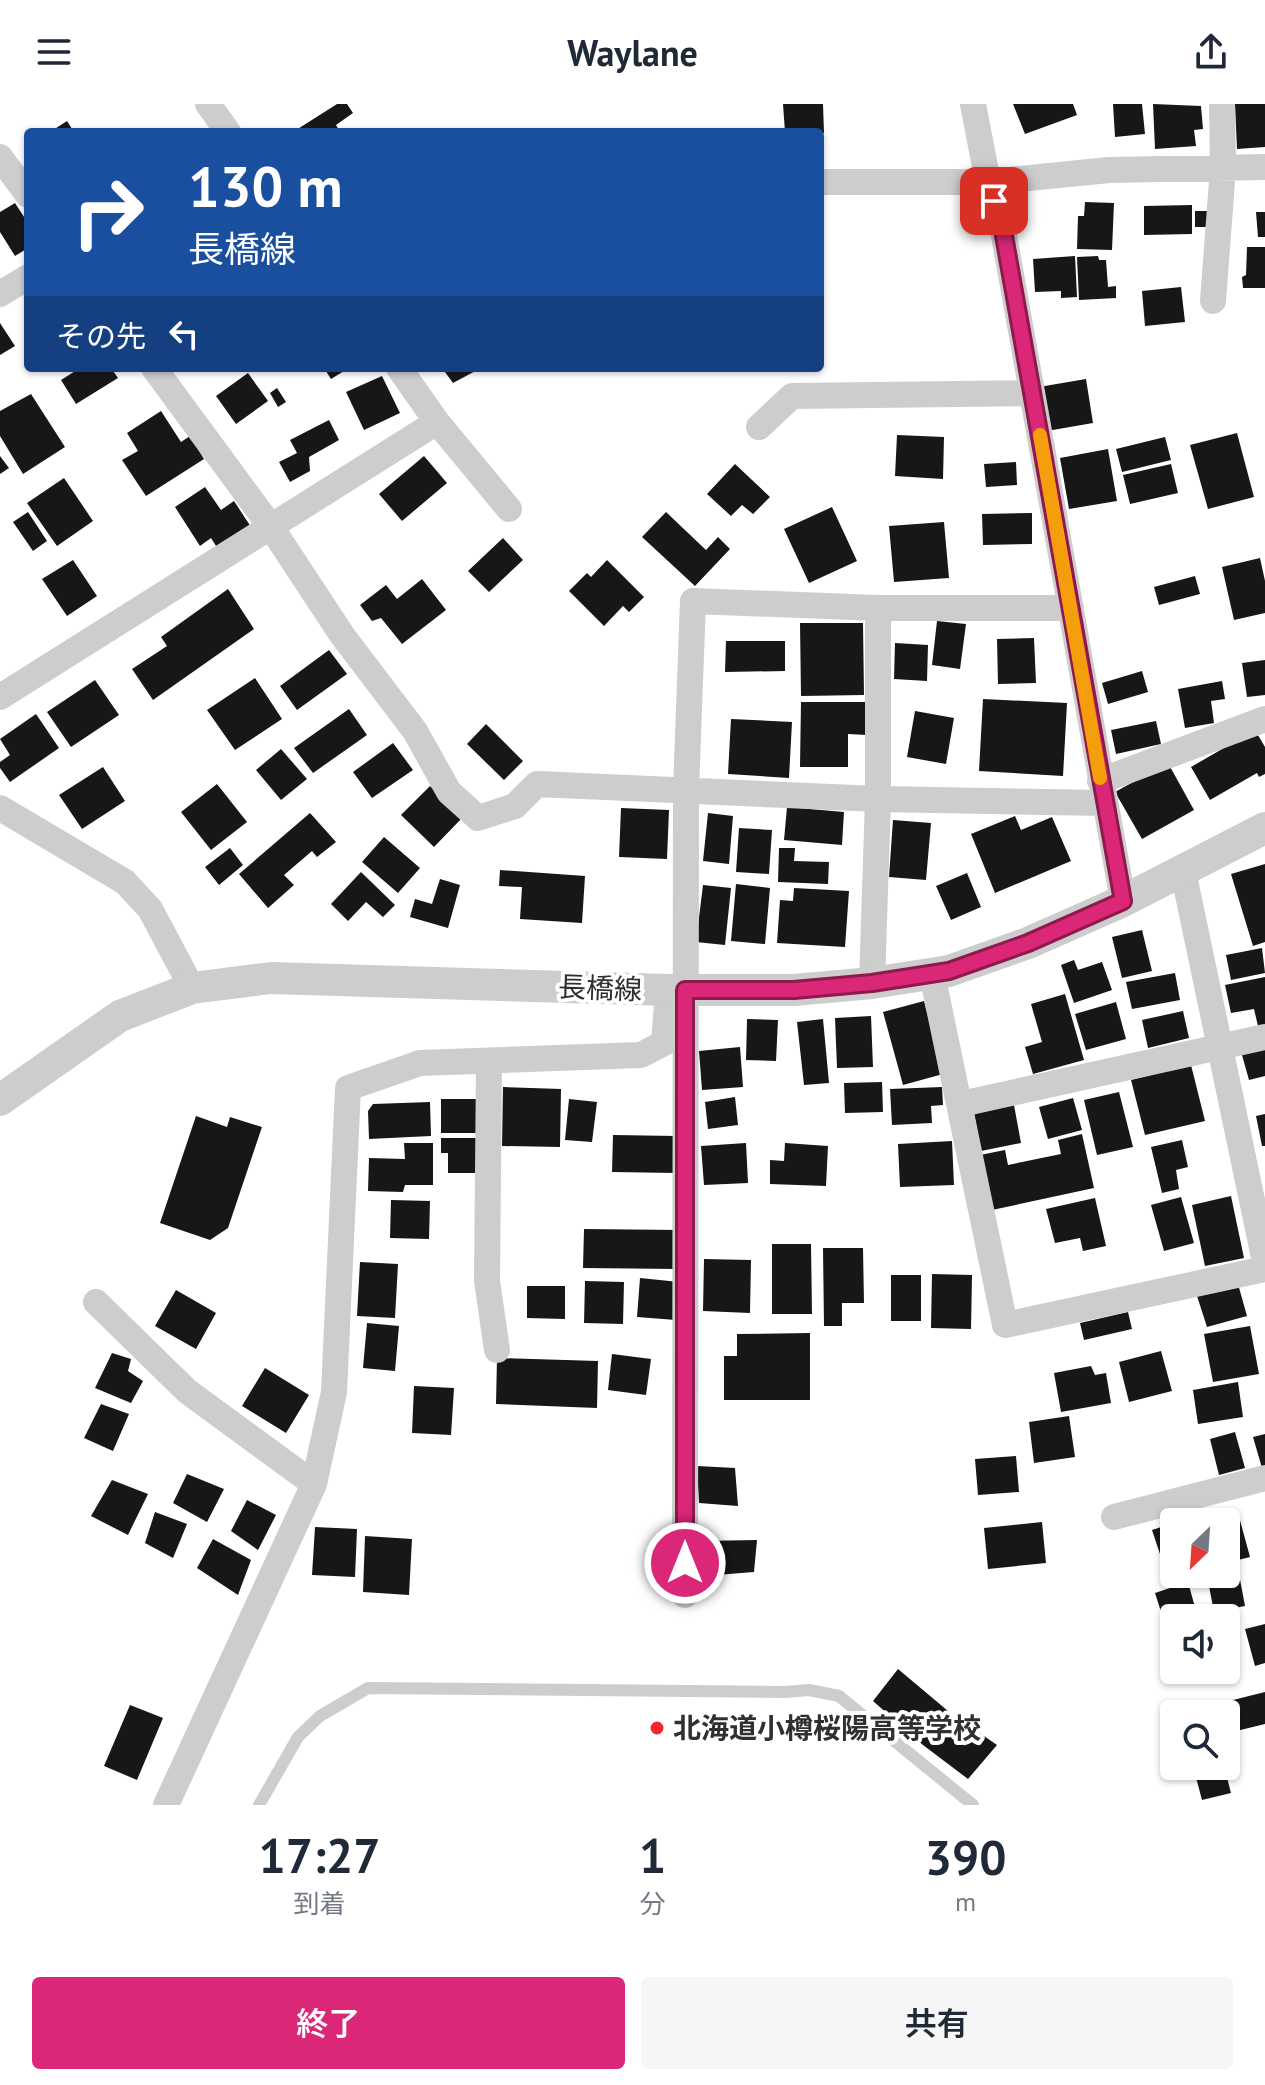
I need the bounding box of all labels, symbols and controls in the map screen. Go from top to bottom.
text: Waylane [567,29,698,76]
icon: menu [32,30,76,74]
icon: share [1189,30,1233,74]
text: 130 m [188,150,343,222]
icon: right [56,160,160,264]
pin [960,167,1028,235]
icon: arrive [972,179,1016,223]
text: 長橋線 [188,225,296,272]
icon: left [162,312,206,356]
text: その先 [56,316,146,355]
street label: 長橋線 [557,968,643,1007]
north arrow [1160,1508,1240,1588]
map controls [1160,1508,1240,1780]
position arrow [643,1521,727,1605]
button: sound [1160,1604,1240,1684]
button: search [1160,1700,1240,1780]
place label: 北海道小樽桜陽高等学校 [673,1709,981,1746]
marker: 北海道小樽桜陽高等学校 [648,1719,666,1737]
text: 17:27 [259,1824,380,1886]
text: 1 [639,1824,666,1886]
text: 390 [925,1826,1006,1888]
text: m [955,1885,976,1918]
text: 到着 [293,1887,345,1920]
text: 分 [640,1887,666,1920]
button: 終了 [32,1977,625,2069]
button: 共有 [641,1977,1233,2069]

